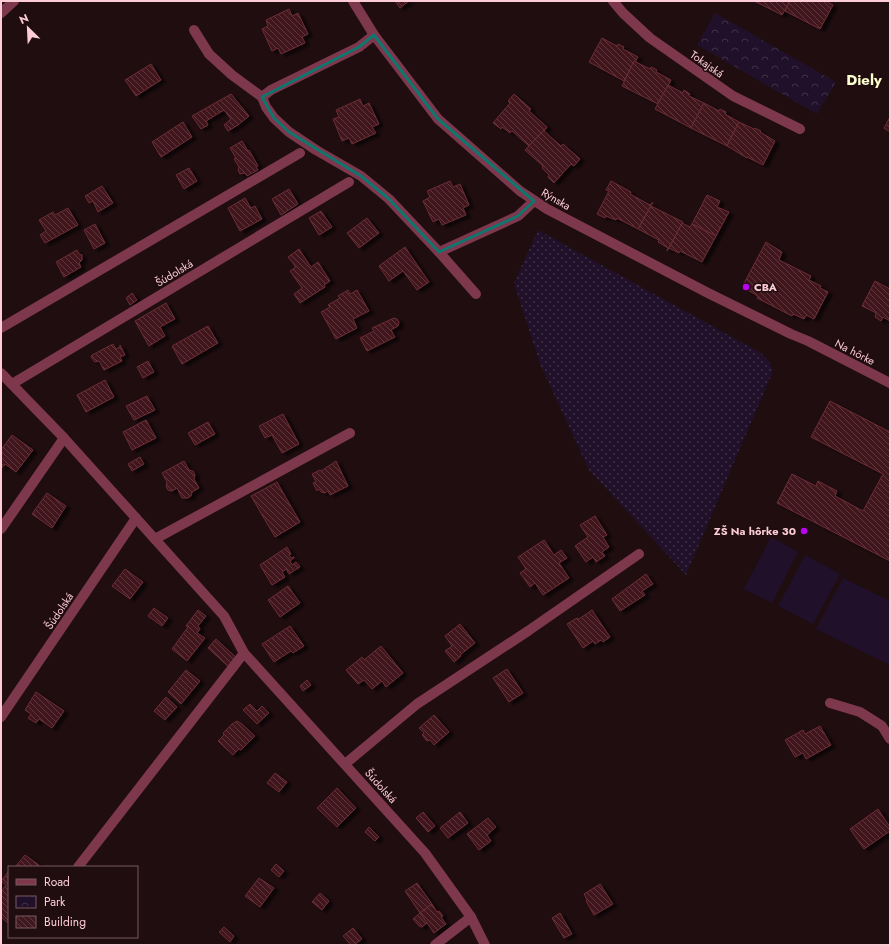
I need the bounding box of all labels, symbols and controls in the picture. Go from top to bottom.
north arrow [8,8,48,48]
text: N [17,10,31,28]
street label: Tokajská [687,47,727,81]
district label: Diely [846,69,882,91]
street label: Rýnska [538,184,574,214]
street label: Šúdolská [152,256,196,290]
place label: CBA [754,279,778,295]
marker: CBA [741,282,751,292]
street label: Na hôrke [832,335,878,369]
place label: ZŠ Na hôrke 30 [714,523,796,539]
marker: ZŠ Na hôrke 30 [799,526,809,536]
street label: Šúdolská [41,589,77,633]
street label: Šúdolská [361,765,401,807]
legend [8,866,138,938]
text: Road [44,873,70,891]
text: Park [44,893,66,911]
text: Building [44,913,86,931]

